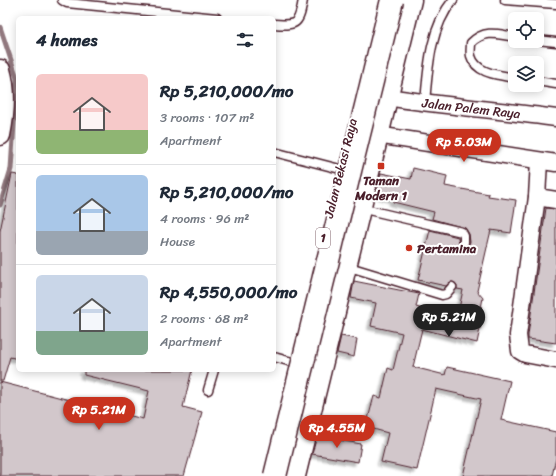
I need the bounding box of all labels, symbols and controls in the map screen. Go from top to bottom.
map controls [508,12,544,92]
button: locate [508,12,544,48]
text: 4 homes [36,25,97,55]
icon: filters [234,29,256,51]
button: layers [508,56,544,92]
text: Rp 5,210,000/mo [160,76,293,106]
icon: home [68,90,116,138]
street label: Jalan Palem Raya [420,91,522,125]
text: 3 rooms · 107 m² [160,106,254,129]
street label: Jalan Bekasi Raya [317,115,364,221]
text: Apartment [160,129,221,152]
pin: Rp 5.03M [423,129,505,163]
text: Rp 5.03M [436,130,492,153]
marker: Taman Modern 1 [376,161,386,171]
place label: Taman Modern 1 [354,169,407,207]
text: Rp 5,210,000/mo [160,177,293,207]
icon: home [68,191,116,239]
text: 4 rooms · 96 m² [160,207,249,230]
road number: 1 [316,228,330,248]
text: House [160,230,195,253]
place label: Pertamina [417,237,477,260]
marker: Pertamina [404,243,414,253]
text: Rp 4,550,000/mo [160,277,297,307]
icon: home [68,291,116,339]
pin: Rp 5.21M [408,304,490,338]
text: Rp 5.21M [422,305,476,328]
text: 2 rooms · 68 m² [160,307,249,330]
text: Apartment [160,330,221,353]
pin: Rp 5.21M [58,397,140,431]
text: Rp 5.21M [72,398,126,421]
pin: Rp 4.55M [296,415,378,449]
text: Rp 4.55M [309,416,365,439]

